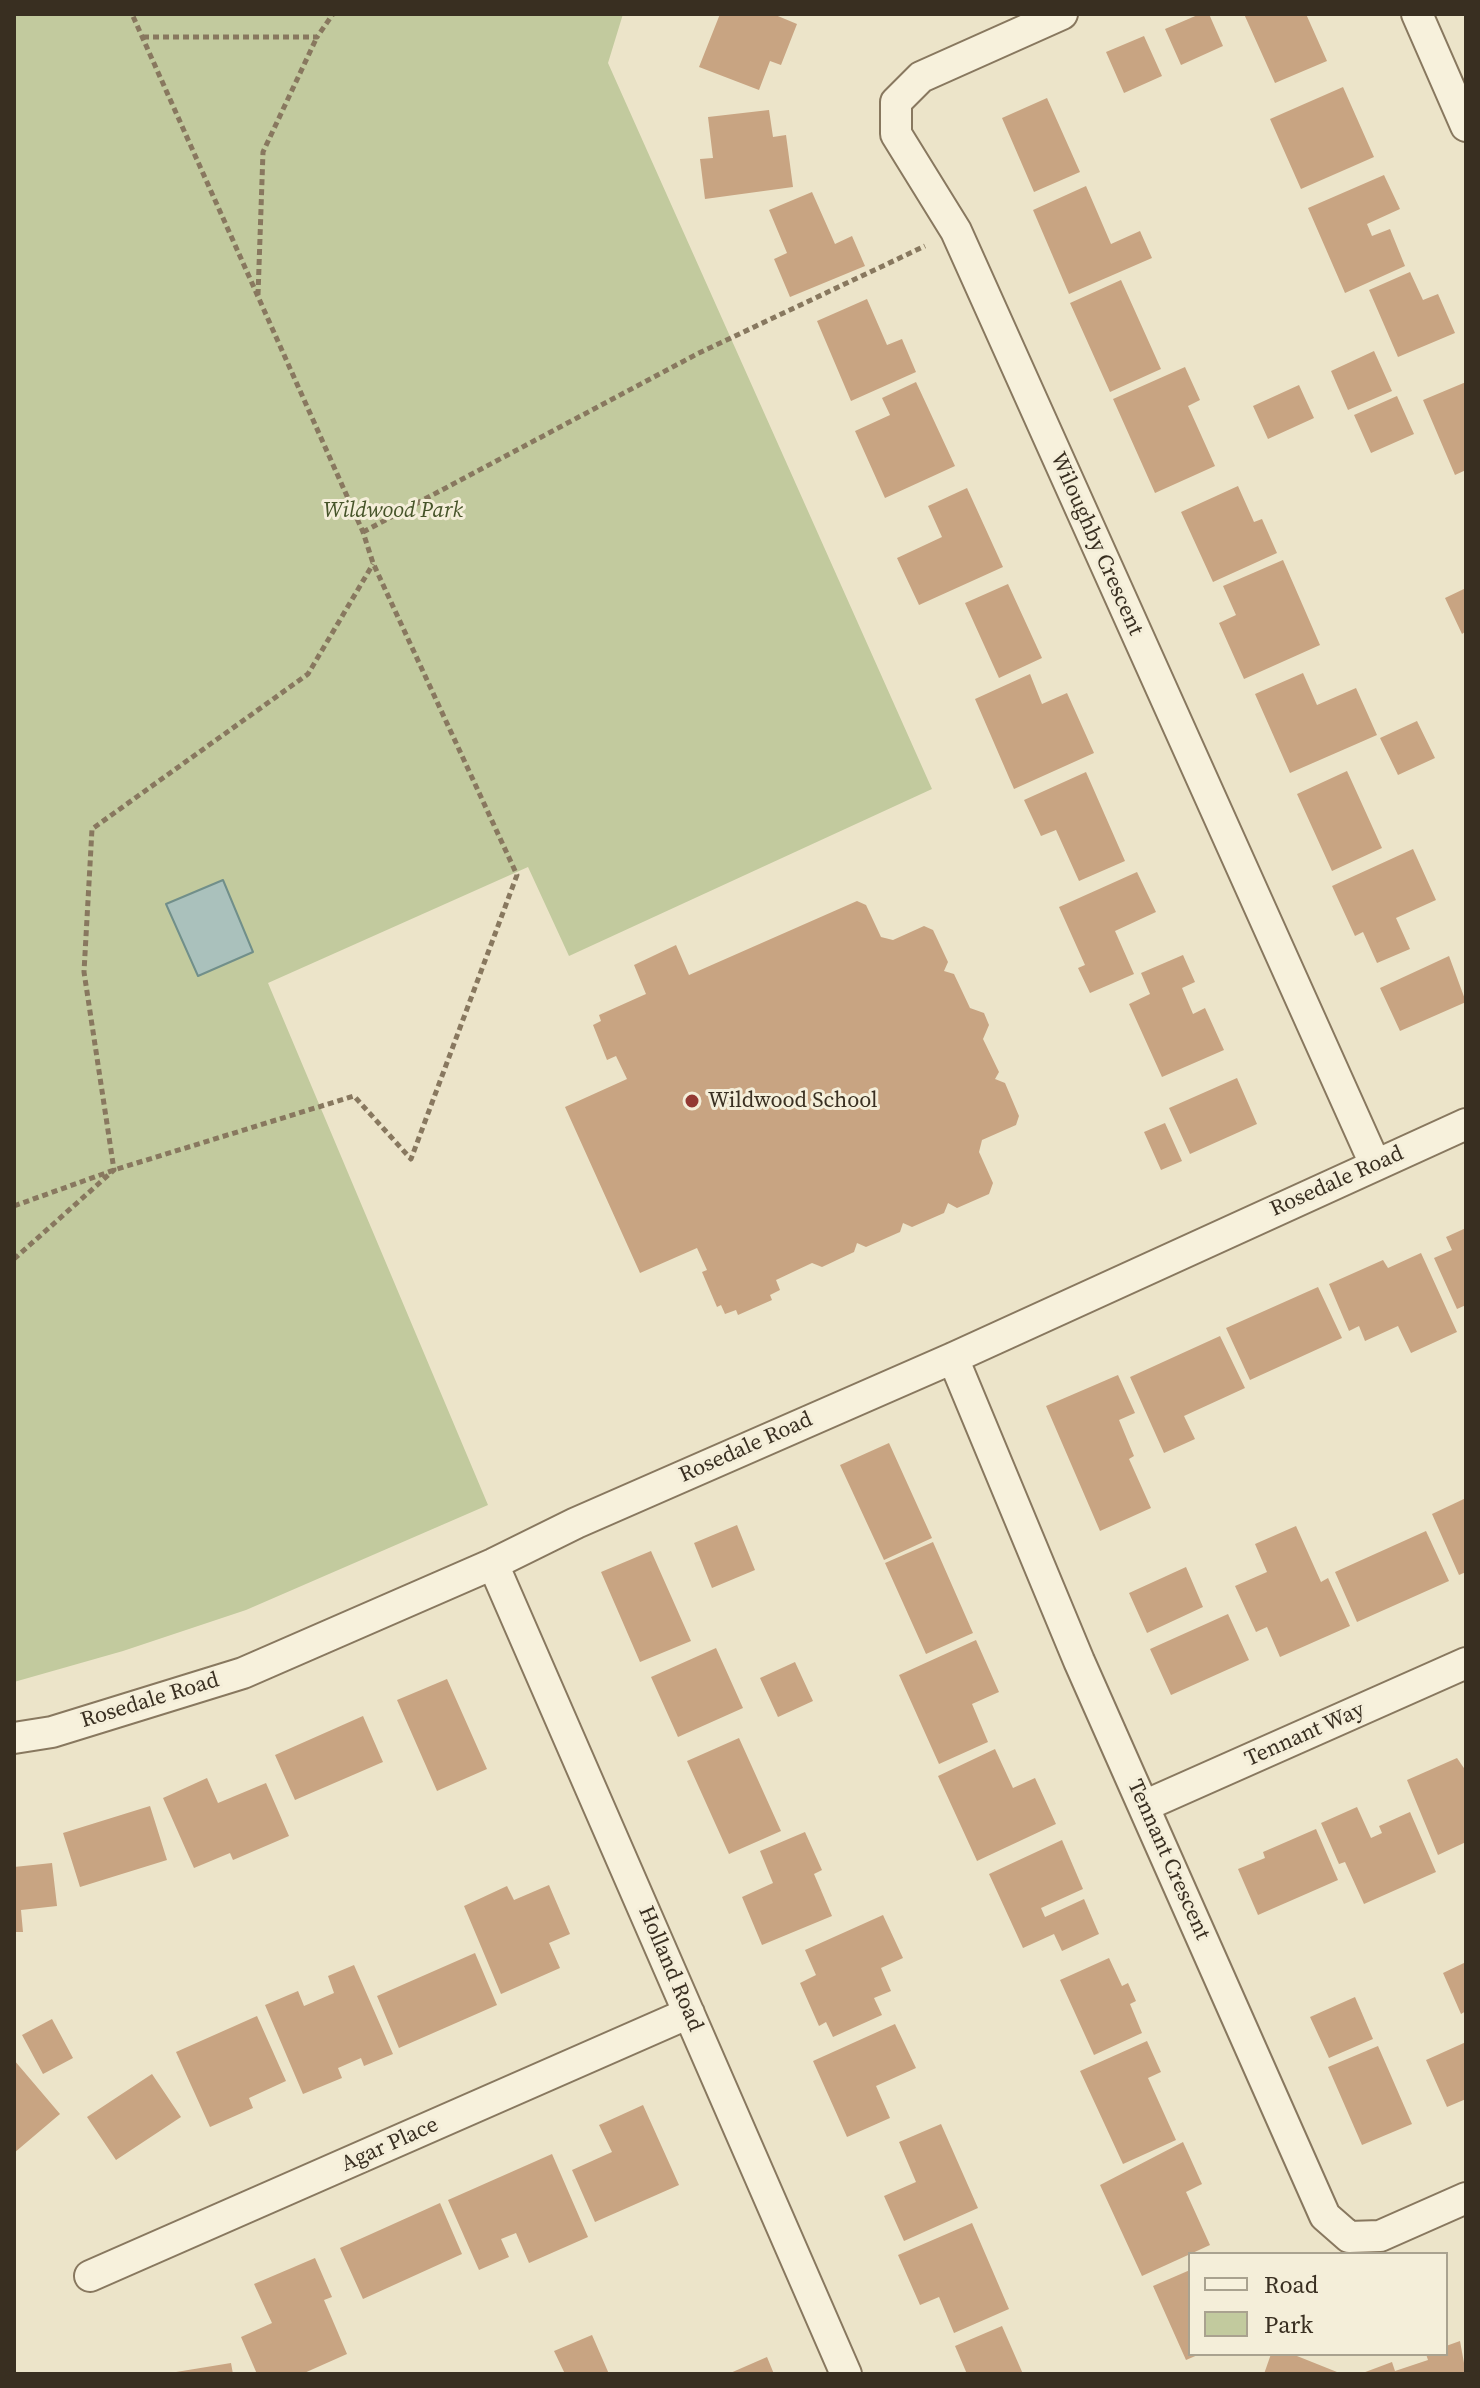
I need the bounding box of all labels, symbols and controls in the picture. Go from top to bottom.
street label: Wiloughby Crescent [1044,448,1148,640]
park label: Wildwood Park [323,498,463,524]
place label: Wildwood School [708,1088,878,1114]
marker: Wildwood School [683,1092,701,1110]
street label: Rosedale Road [1266,1141,1408,1223]
street label: Rosedale Road [675,1407,817,1489]
street label: Rosedale Road [78,1667,222,1735]
street label: Tennant Way [1241,1697,1369,1773]
street label: Tennant Crescent [1121,1776,1215,1944]
street label: Holland Road [632,1902,708,2036]
street label: Agar Place [337,2112,443,2178]
legend [1188,2252,1448,2356]
text: Road [1264,2268,1318,2301]
text: Park [1264,2308,1313,2341]

